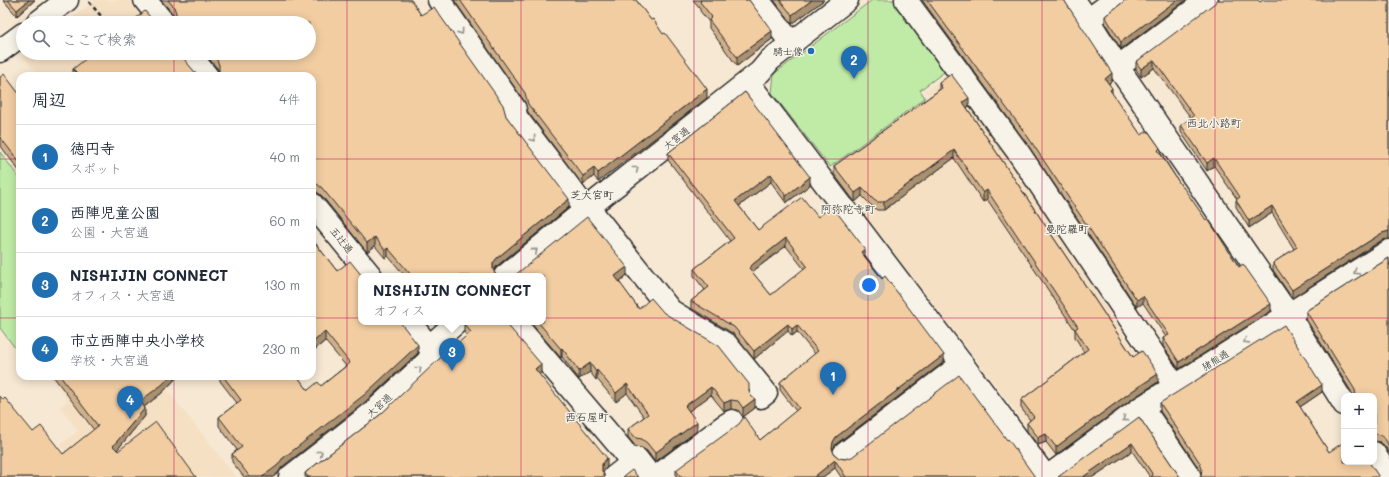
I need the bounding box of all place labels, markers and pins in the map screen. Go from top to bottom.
place label: 騎士像 [773,44,803,58]
marker: 騎士像 [806,46,816,56]
pin: 2 [841,46,867,79]
pin: 3 [439,338,465,371]
pin: 1 [820,362,846,395]
pin: 4 [117,386,143,419]

